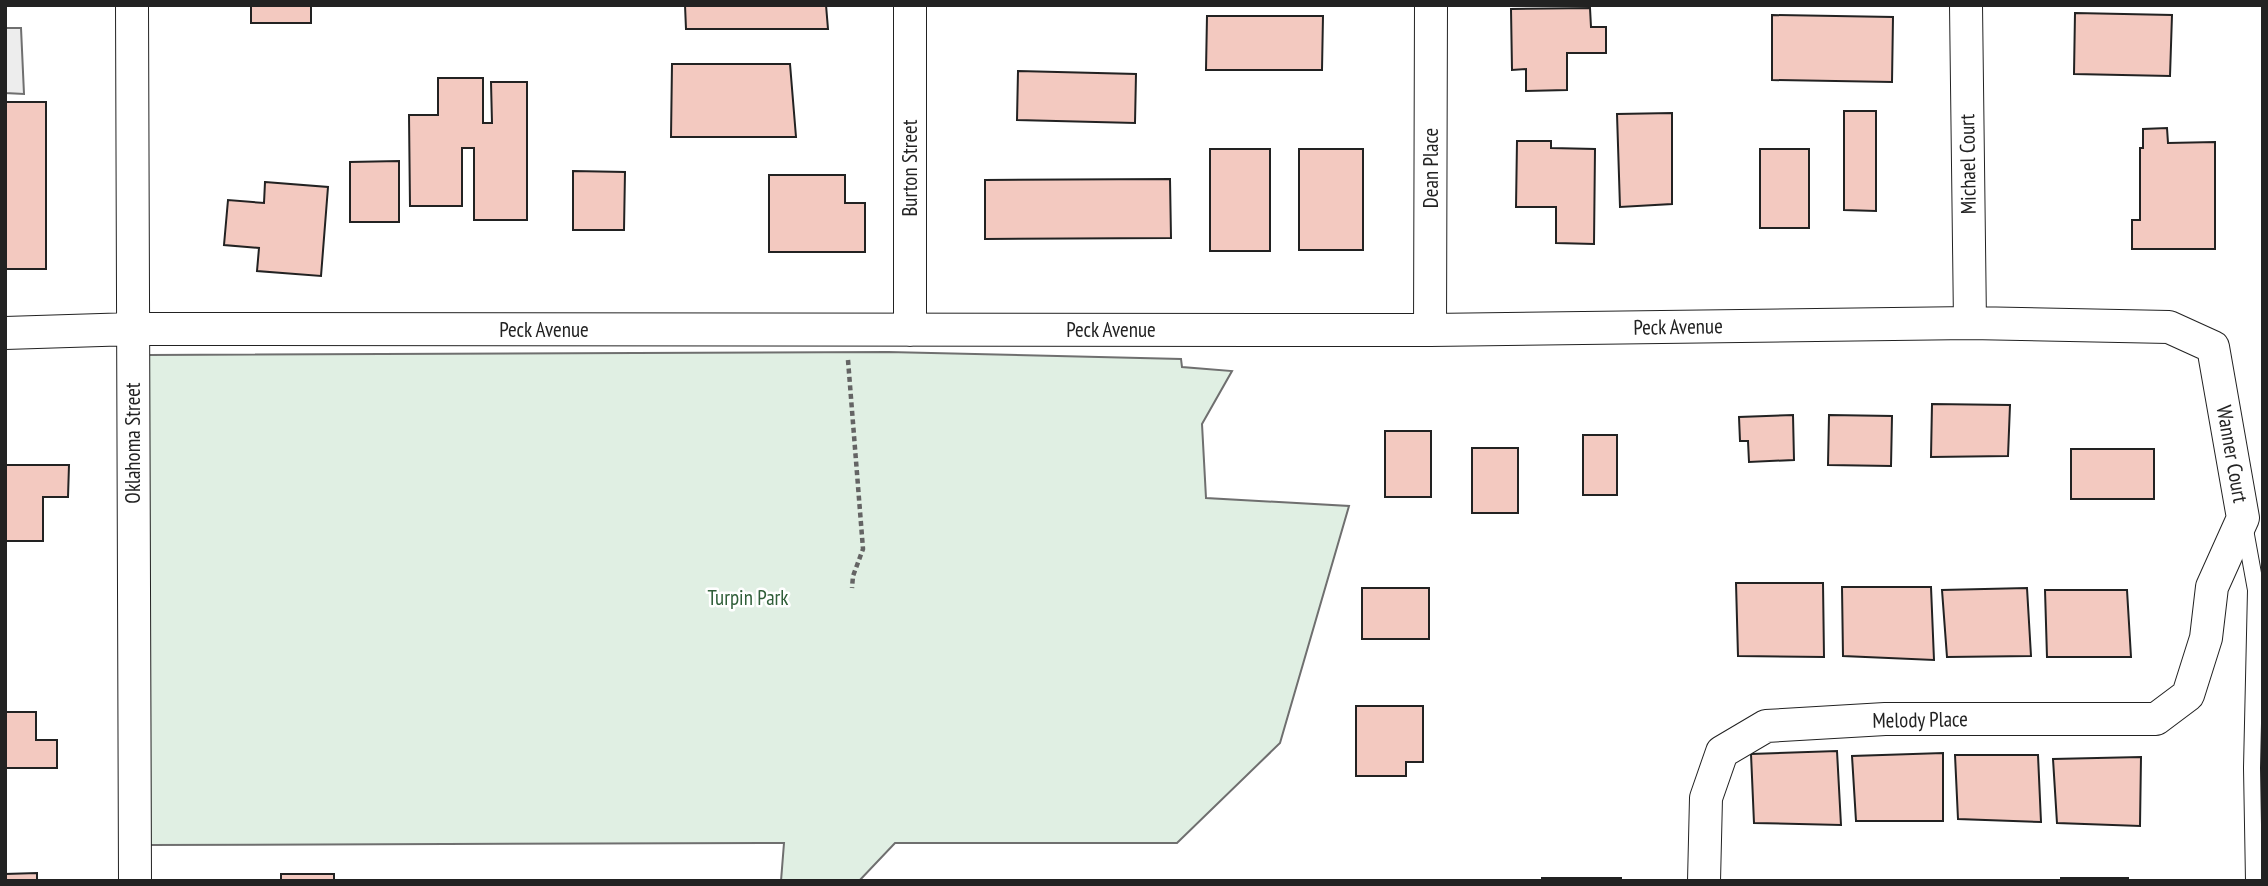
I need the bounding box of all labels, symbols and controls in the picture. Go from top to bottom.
street label: Michael Court [1953,113,1982,214]
street label: Burton Street [896,119,923,217]
street label: Dean Place [1417,128,1444,208]
street label: Peck Avenue [1633,312,1723,341]
street label: Peck Avenue [499,316,589,343]
street label: Peck Avenue [1066,316,1156,343]
street label: Oklahoma Street [119,382,146,504]
street label: Wanner Court [2211,403,2254,505]
park label: Turpin Park [707,584,789,611]
street label: Melody Place [1872,705,1968,734]

